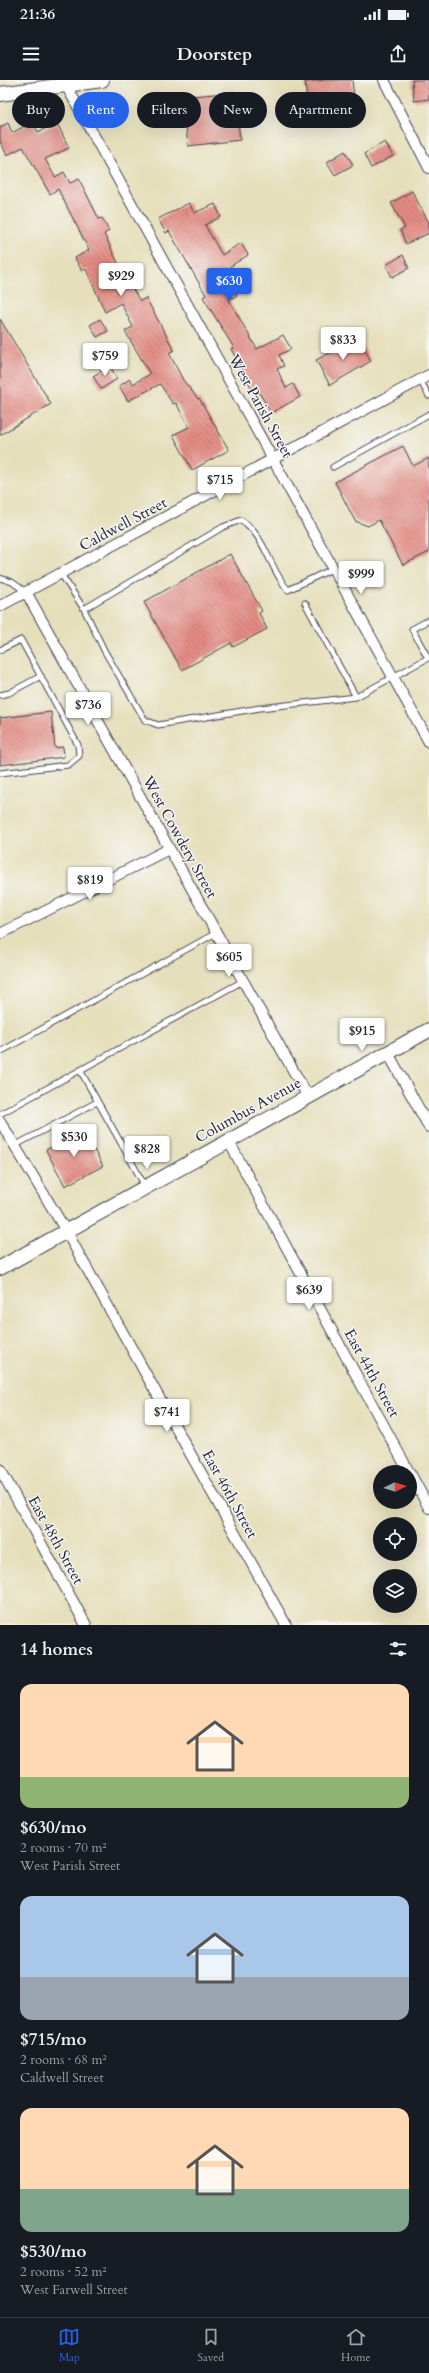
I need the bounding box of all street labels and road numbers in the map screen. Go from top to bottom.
street label: West Parish Street [224,350,298,462]
street label: Caldwell Street [76,492,170,555]
street label: West Cowdery Street [138,771,222,902]
street label: Columbus Avenue [191,1072,305,1147]
street label: East 44th Street [340,1325,405,1421]
street label: East 46th Street [198,1446,263,1542]
street label: East 48th Street [24,1492,89,1588]

